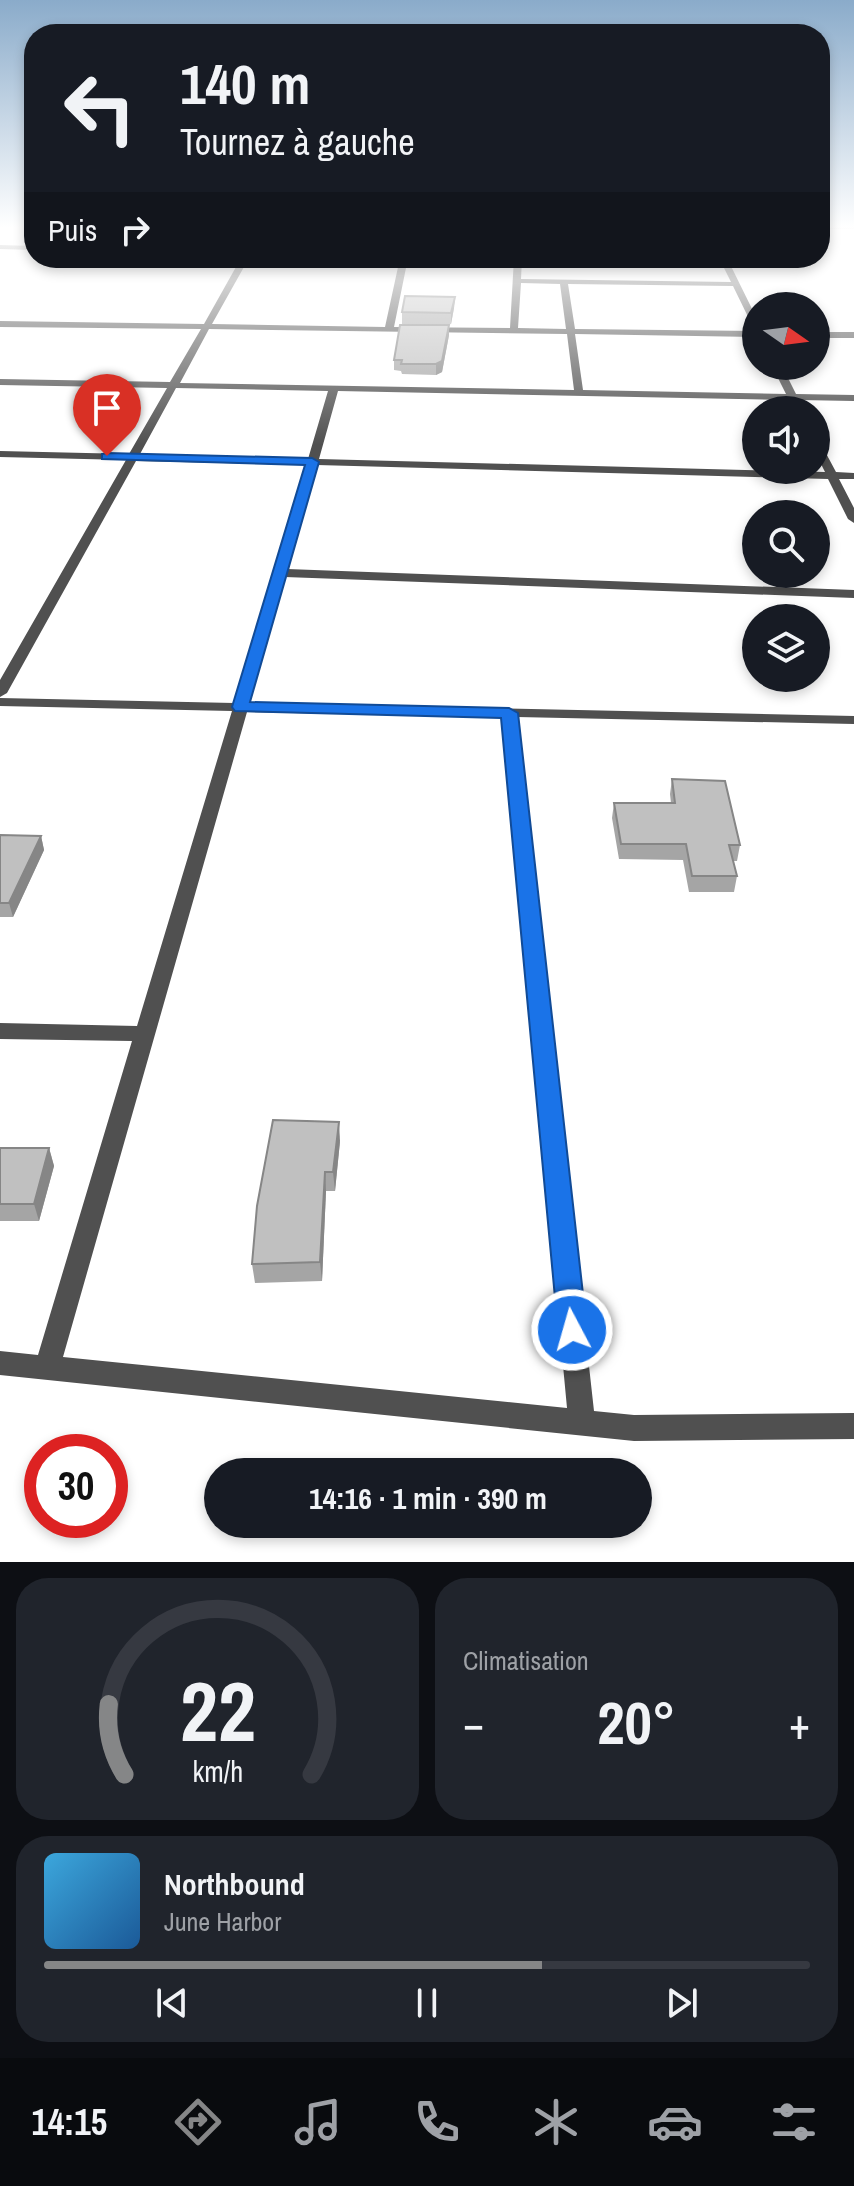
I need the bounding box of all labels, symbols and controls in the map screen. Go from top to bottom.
text: 140 m [180,46,310,121]
icon: left [48,56,152,160]
text: Tournez à gauche [180,118,415,166]
icon: right [113,208,157,252]
text: Puis [48,210,97,250]
north arrow [742,292,830,380]
map controls [742,292,830,692]
pin [73,374,141,456]
icon: arrive [85,386,129,430]
button: sound [742,396,830,484]
button: search [742,500,830,588]
button: layers [742,604,830,692]
position arrow [530,1288,614,1372]
speed limit sign: 30 [24,1434,128,1538]
text: 14:16 · 1 min · 390 m [309,1478,547,1518]
text: Climatisation [463,1643,589,1678]
text: 22 [180,1655,255,1767]
text: 20° [597,1682,676,1763]
text: − [463,1693,484,1753]
text: + [789,1693,810,1753]
text: km/h [192,1752,243,1791]
text: Northbound [164,1864,305,1904]
text: June Harbor [164,1904,281,1939]
icon: previous [150,1981,194,2025]
icon: pause [405,1981,449,2025]
icon: next [660,1981,704,2025]
icon: directions [170,2094,226,2150]
icon: music [290,2094,346,2150]
icon: phone [409,2094,465,2150]
icon: climate [528,2094,584,2150]
icon: car [647,2094,703,2150]
icon: filters [766,2094,822,2150]
text: 14:15 [32,2098,107,2146]

